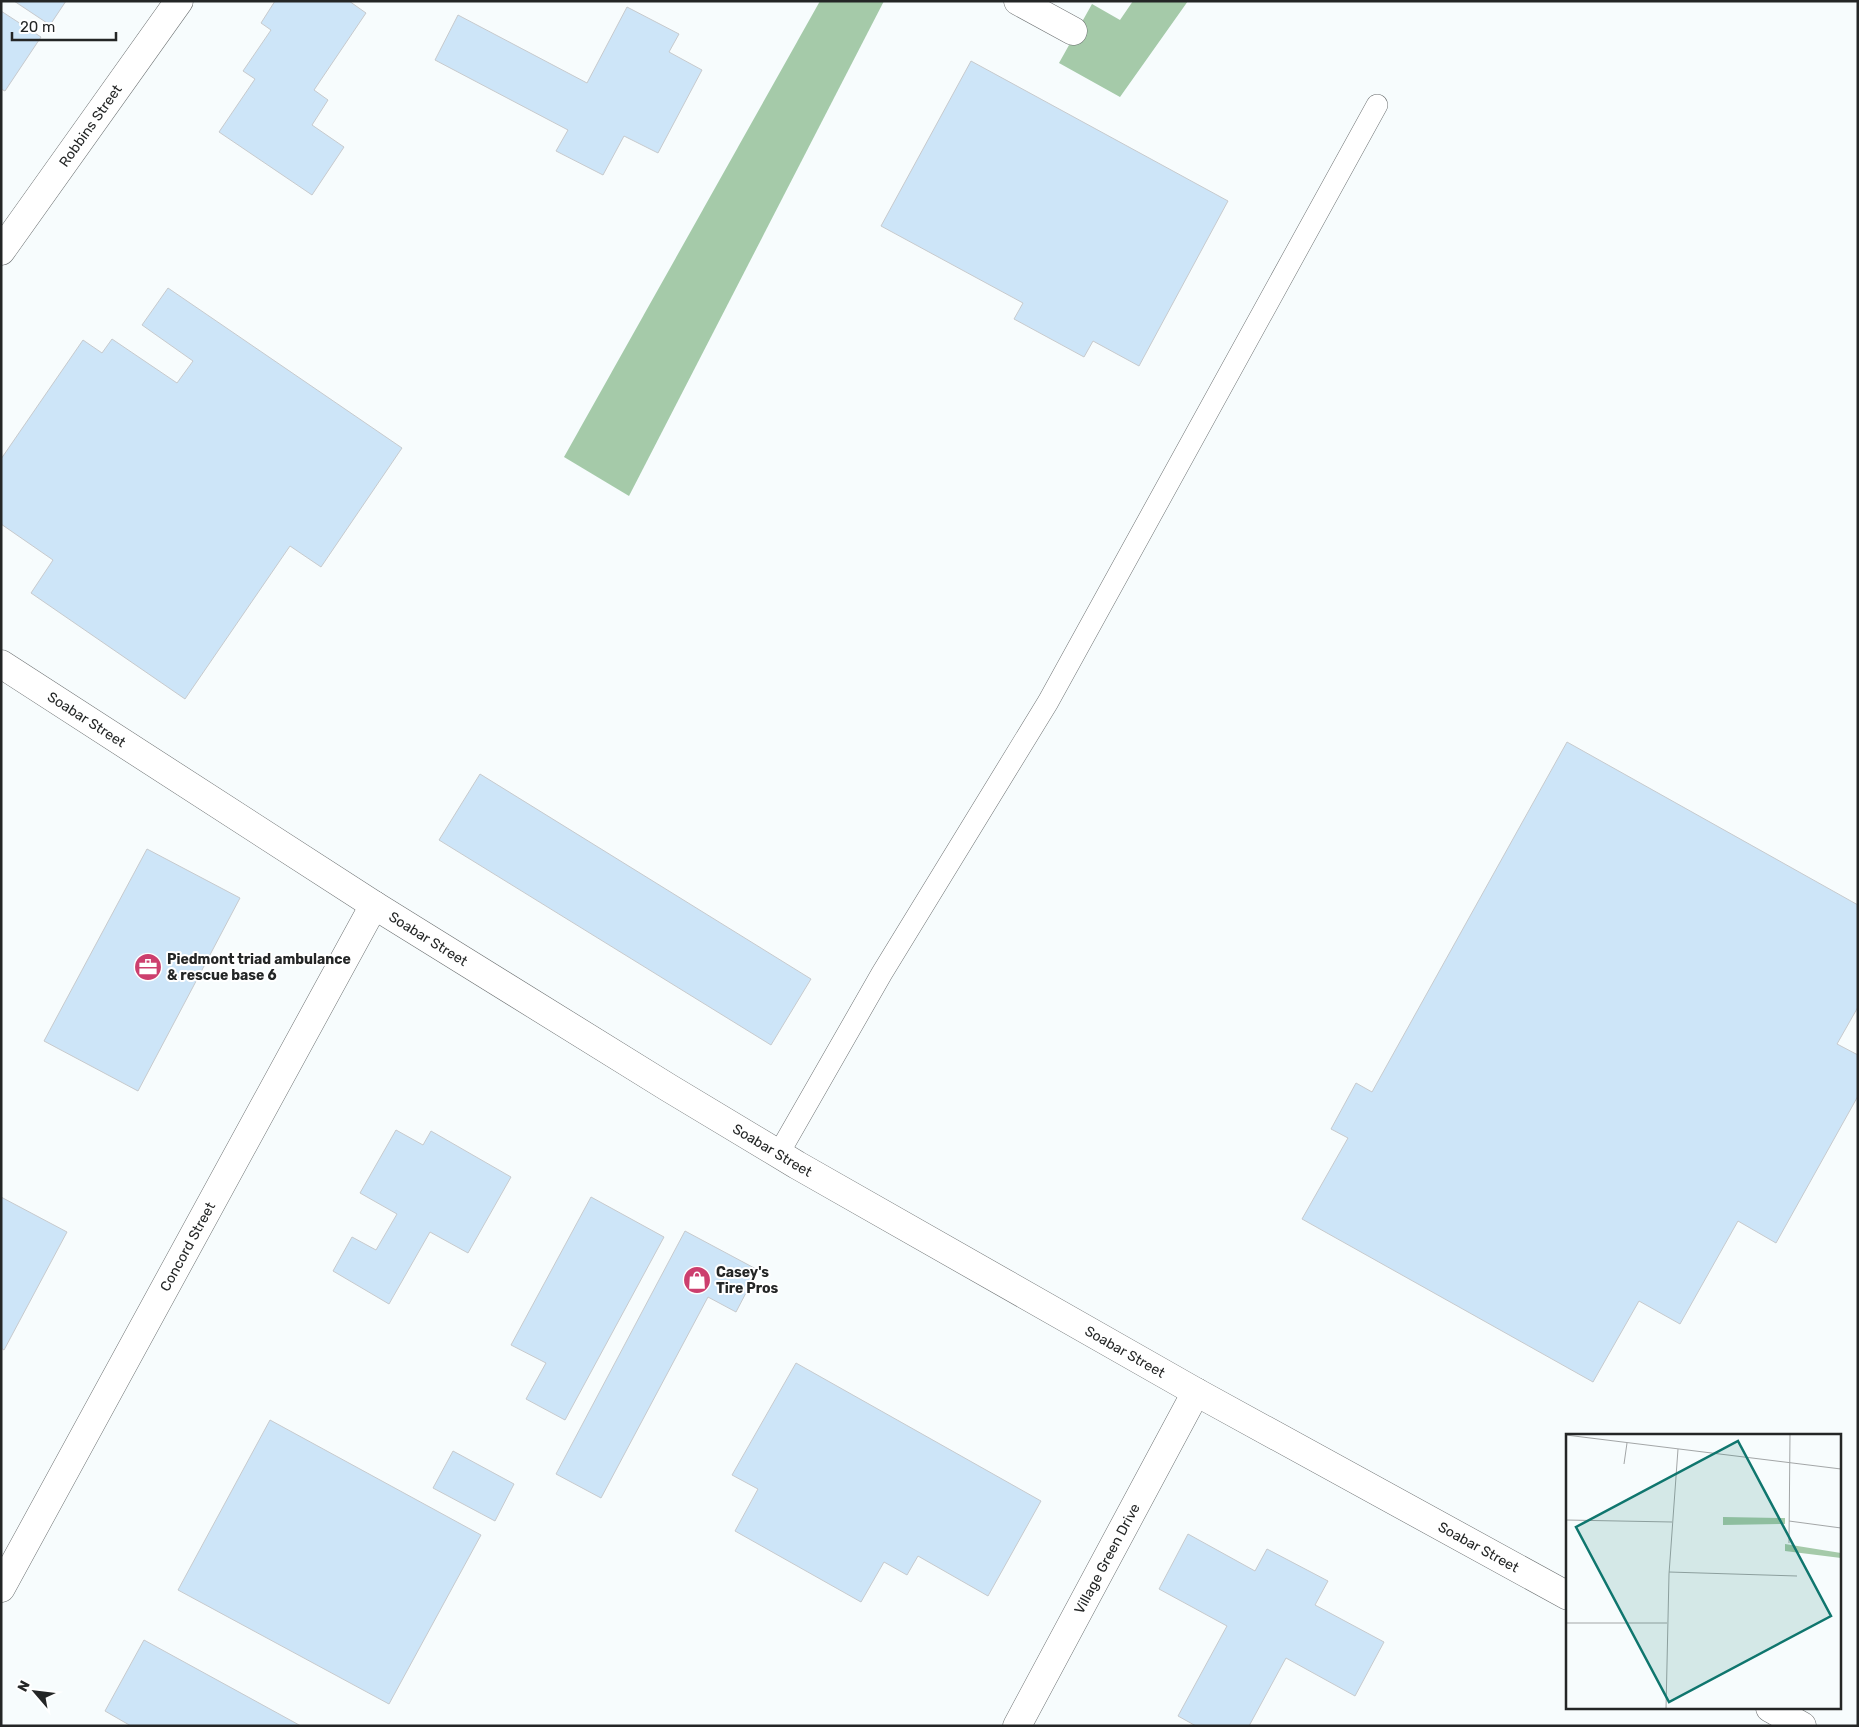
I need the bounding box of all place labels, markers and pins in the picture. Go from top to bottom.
place label: Piedmont triad ambulance & rescue base 6 [167,951,351,984]
office icon: Piedmont triad ambulance & rescue base 6 [133,952,163,982]
place label: Casey's Tire Pros [716,1264,779,1297]
shop icon: Casey's Tire Pros [682,1265,712,1295]

